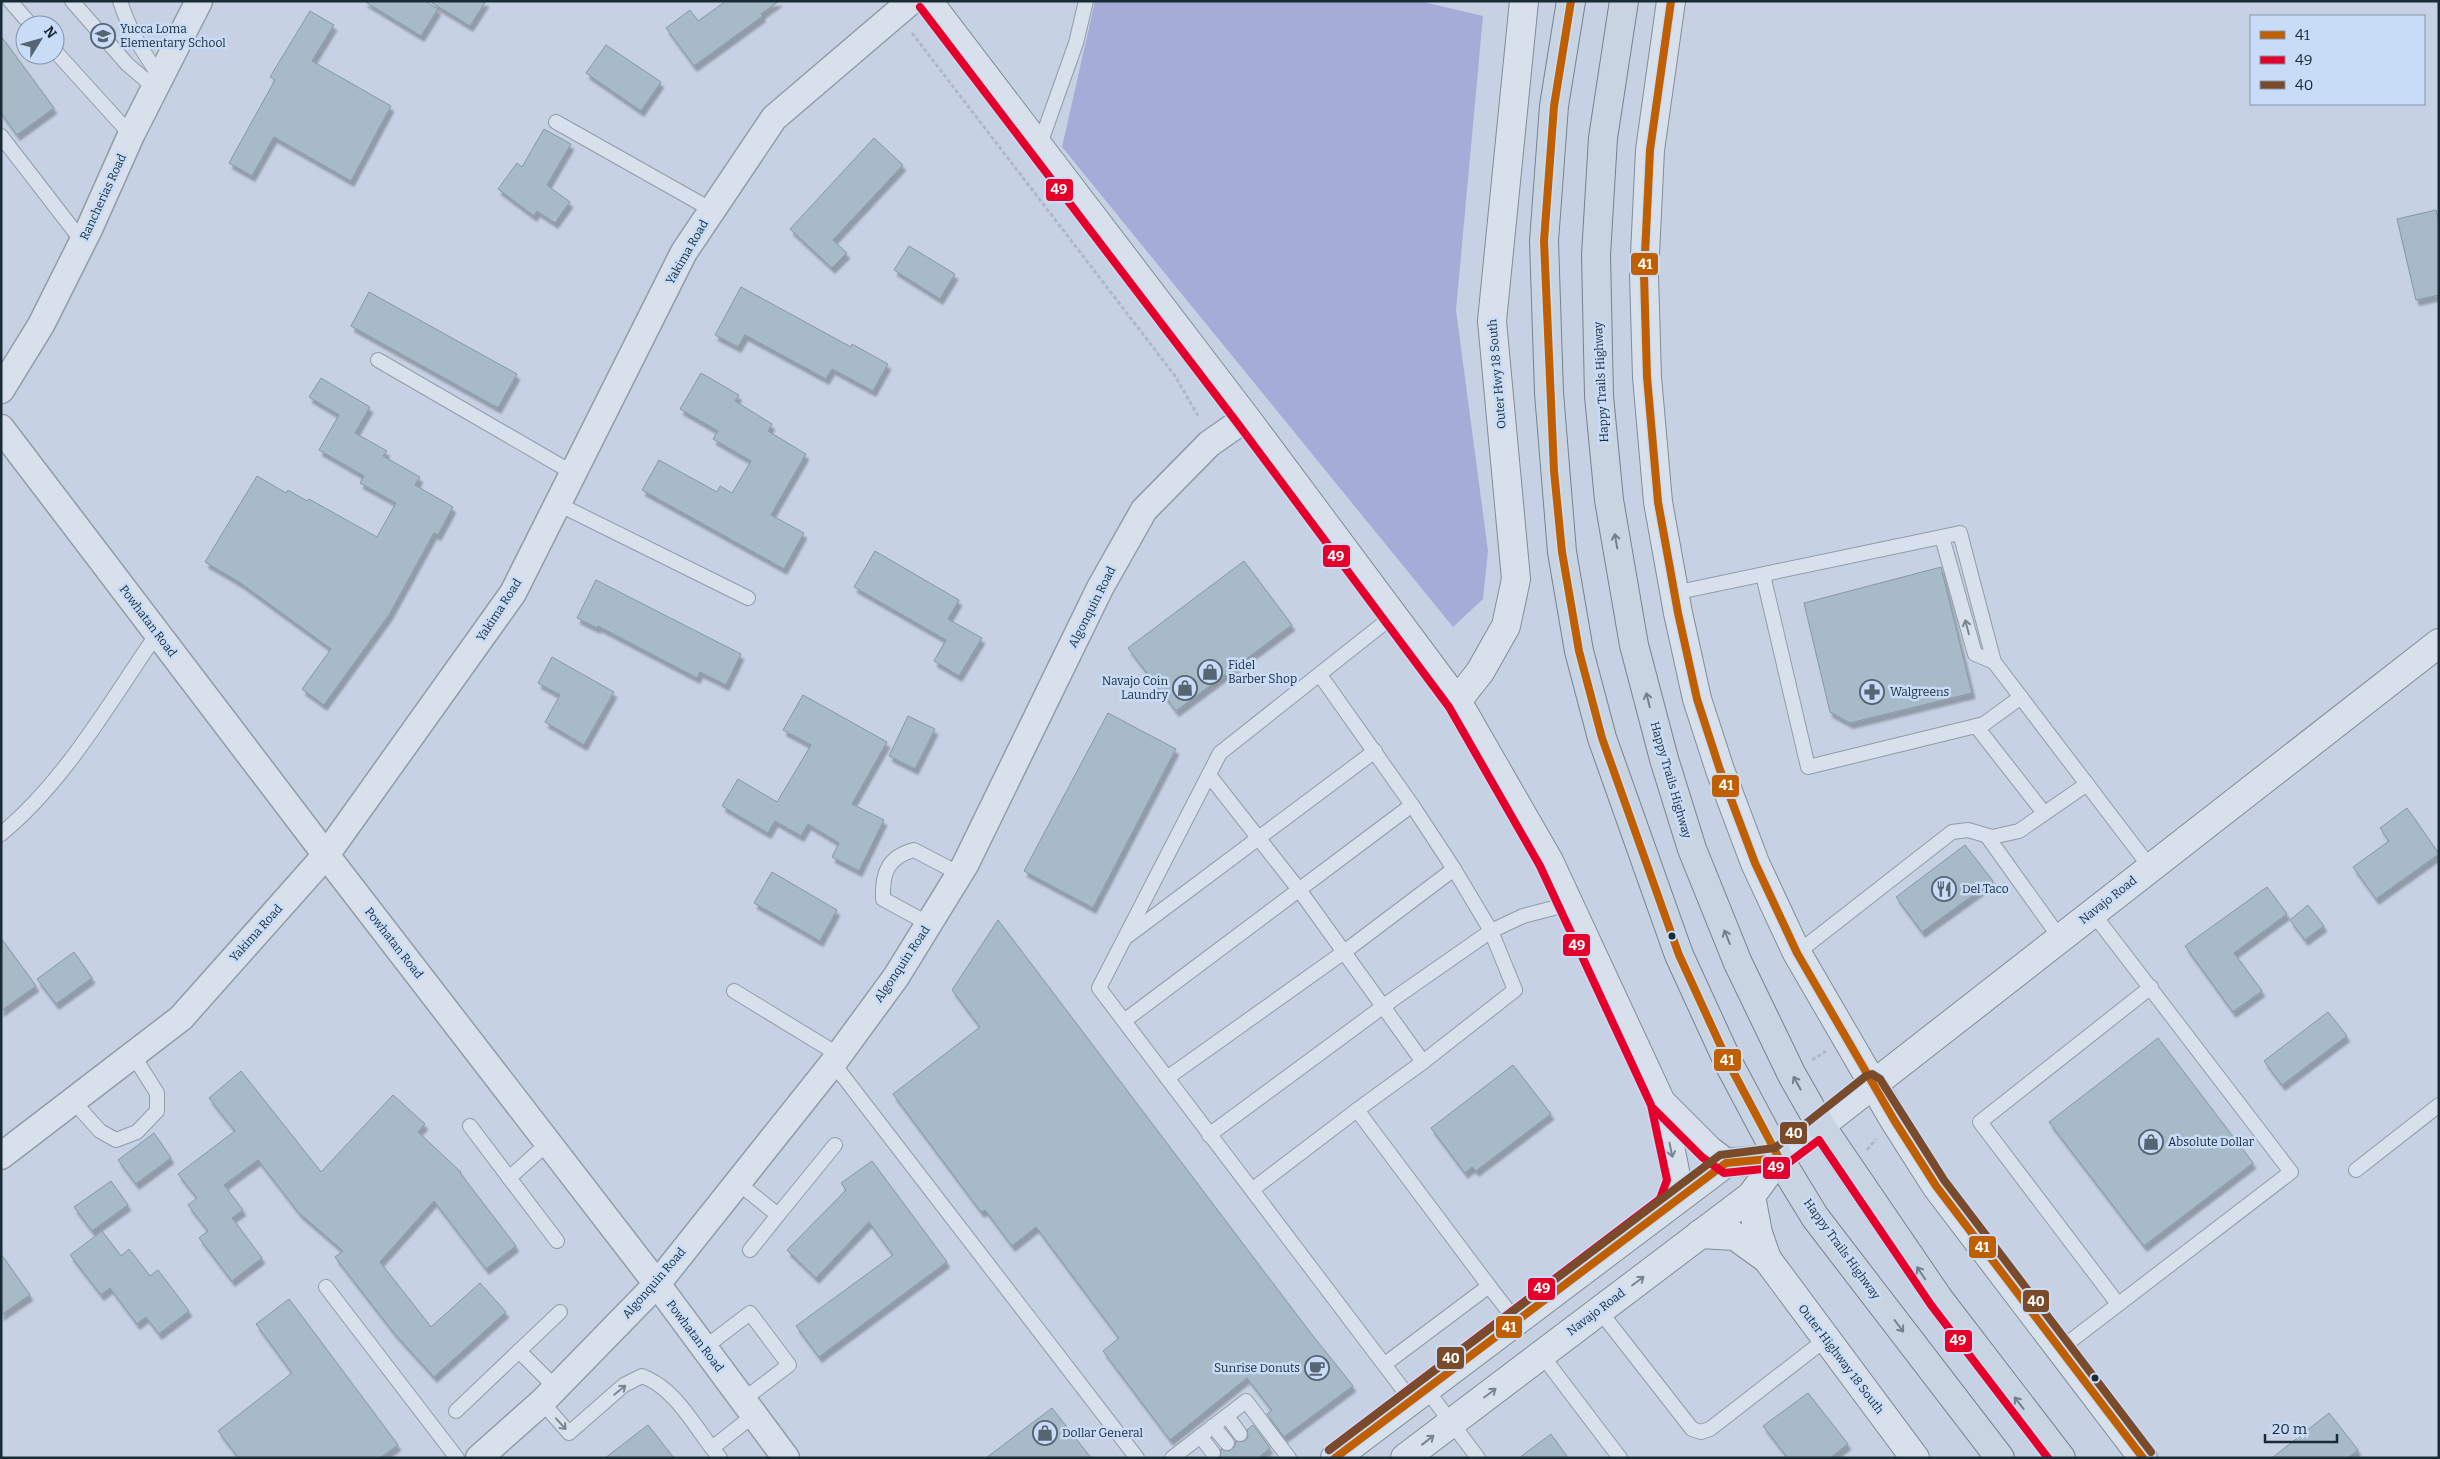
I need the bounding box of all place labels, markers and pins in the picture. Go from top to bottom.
place label: Yucca Loma Elementary School [120,22,226,50]
school or university icon: Yucca Loma Elementary School [90,23,116,49]
place label: Fidel Barber Shop [1228,658,1297,686]
shop icon: Fidel Barber Shop [1197,659,1223,685]
place label: Navajo Coin Laundry [1102,674,1169,702]
shop icon: Navajo Coin Laundry [1172,675,1198,701]
pharmacy icon: Walgreens [1859,679,1885,705]
place label: Walgreens [1890,685,1950,699]
restaurant icon: Del Taco [1931,876,1957,902]
place label: Del Taco [1962,882,2009,896]
unlabelled marker [1667,931,1677,941]
shop icon: Absolute Dollar [2138,1129,2164,1155]
place label: Absolute Dollar [2168,1135,2255,1149]
cafe icon: Sunrise Donuts [1304,1355,1330,1381]
place label: Sunrise Donuts [1214,1361,1300,1375]
unlabelled marker [2090,1373,2100,1383]
shop icon: Dollar General [1032,1420,1058,1446]
place label: Dollar General [1062,1426,1143,1440]

